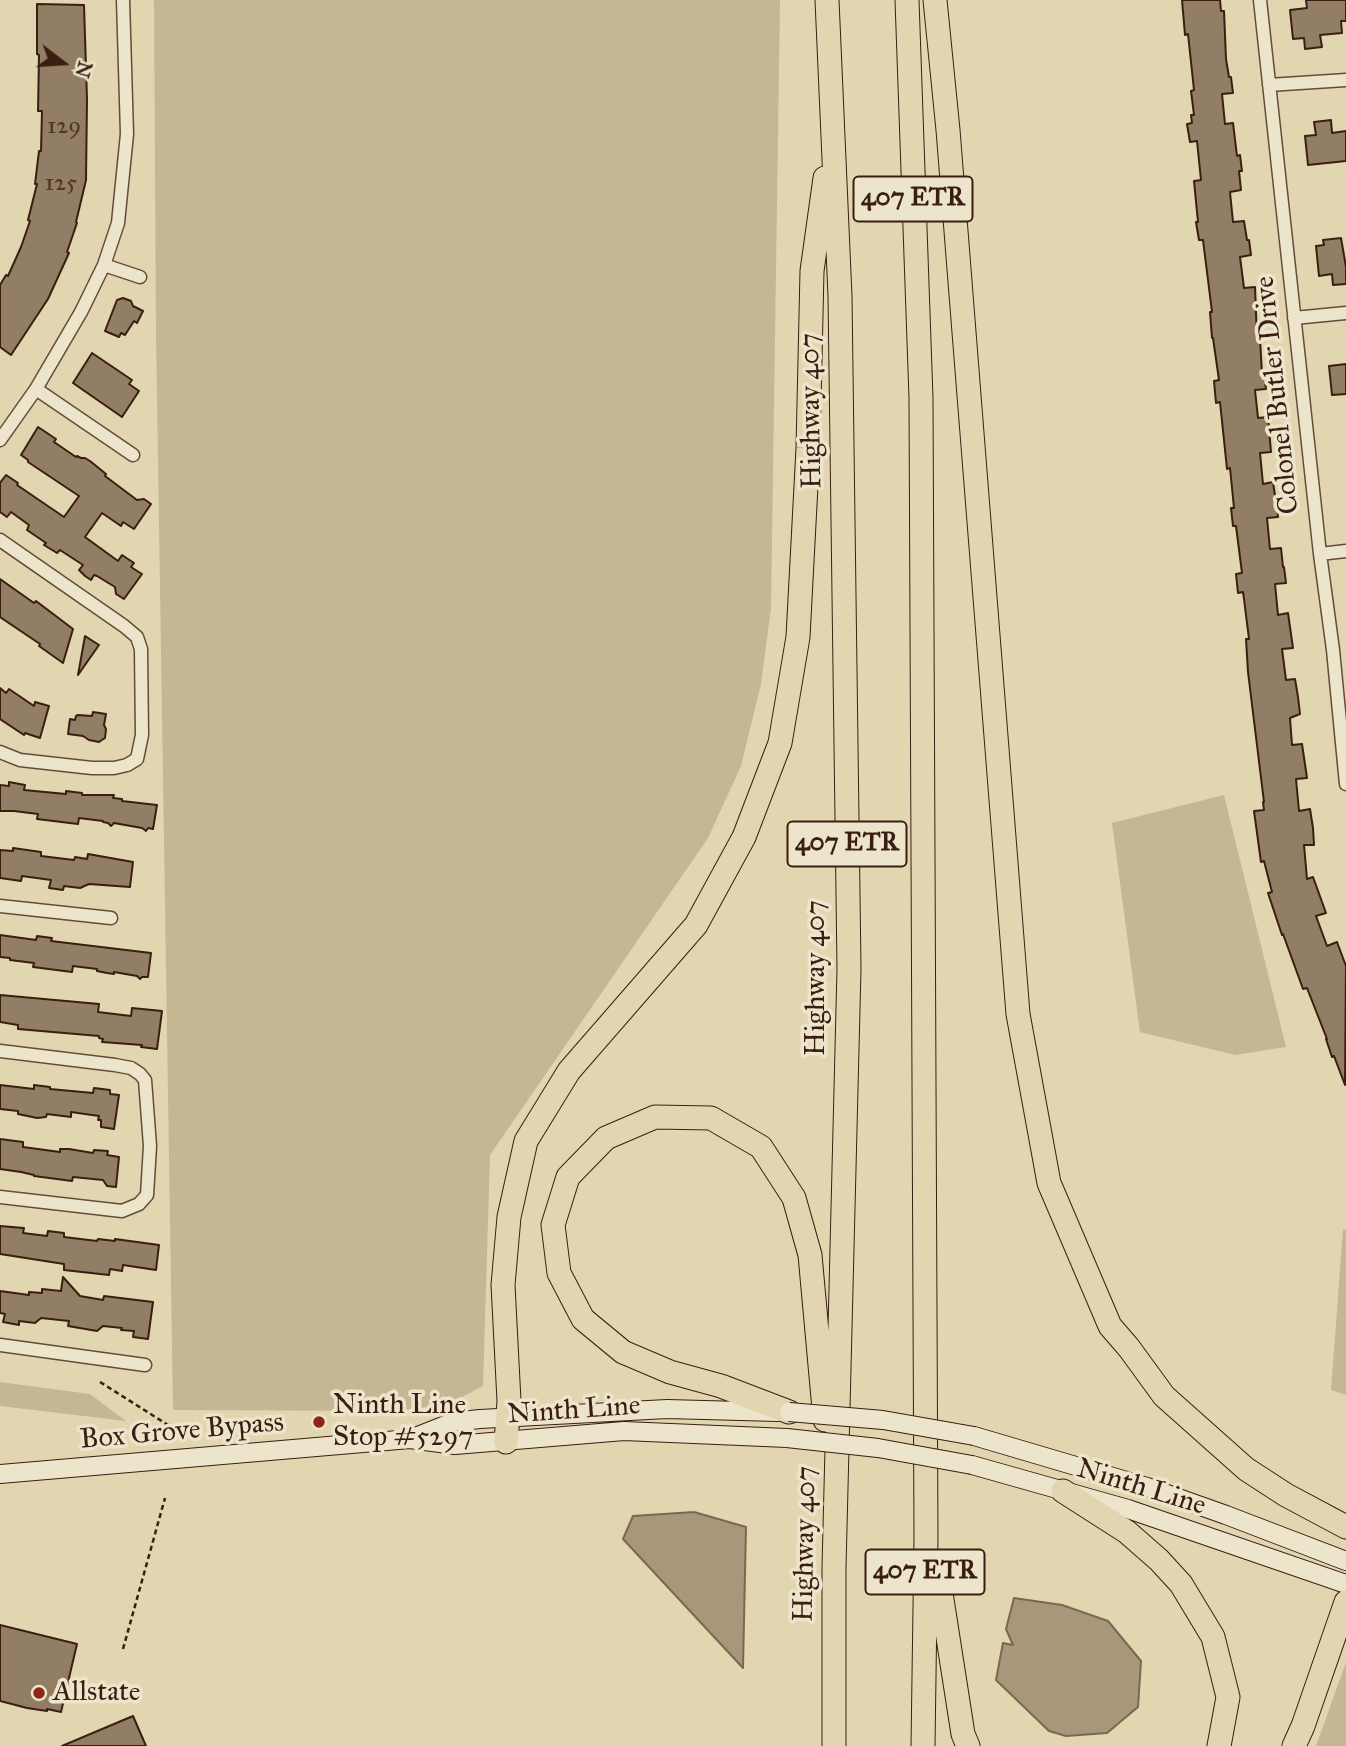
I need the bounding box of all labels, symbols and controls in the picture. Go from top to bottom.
north arrow [28,28,98,98]
text: N [70,58,97,80]
house number: 129 [47,113,81,141]
house number: 125 [45,170,77,198]
road number: 407 ETR [853,176,972,222]
street label: Colonel Butler Drive [1249,274,1307,516]
street label: Highway 407 [794,333,830,489]
road number: 407 ETR [788,822,906,866]
street label: Highway 407 [800,900,834,1056]
place label: Ninth Line Stop #5297 [333,1389,473,1455]
street label: Ninth Line [506,1390,642,1432]
street label: Box Grove Bypass [79,1406,285,1458]
marker: Ninth Line Stop #5297 [311,1414,327,1430]
street label: Ninth Line [1072,1452,1210,1524]
street label: Highway 407 [788,1466,824,1622]
road number: 407 ETR [866,1550,984,1595]
place label: Allstate [53,1676,141,1710]
marker: Allstate [31,1685,47,1701]

